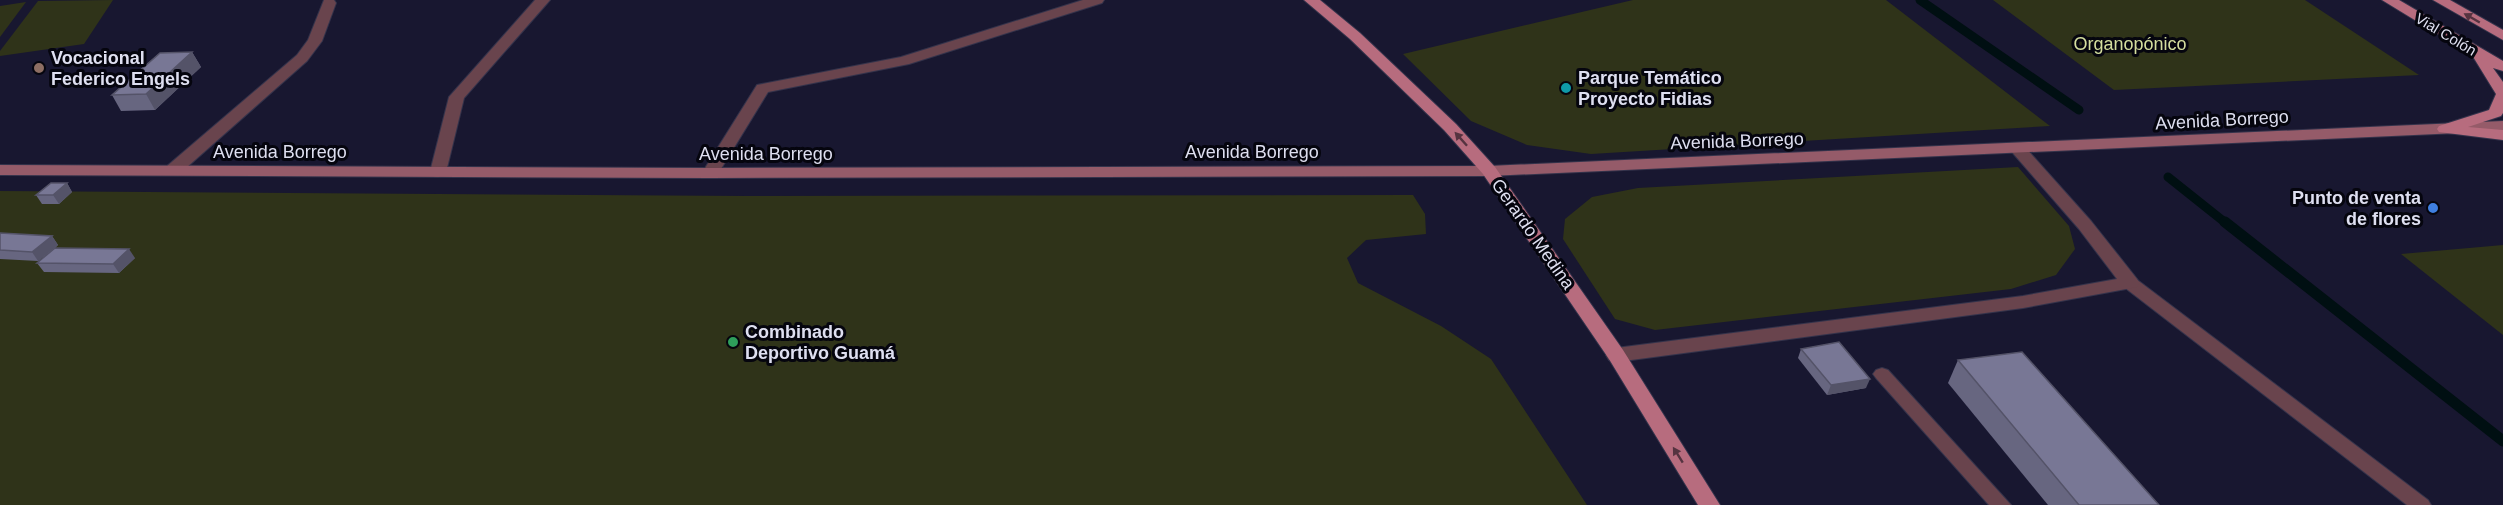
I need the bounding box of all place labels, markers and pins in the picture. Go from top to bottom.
place label: Vocacional Federico Engels [51,48,190,89]
marker: Vocacional Federico Engels [32,61,46,75]
place label: Parque Temático Proyecto Fidias [1578,68,1722,109]
marker: Parque Temático Proyecto Fidias [1559,81,1573,95]
place label: Punto de venta de flores [2292,188,2422,229]
marker: Punto de venta de flores [2426,201,2440,215]
place label: Combinado Deportivo Guamá [745,322,896,363]
marker: Combinado Deportivo Guamá [726,335,740,349]

